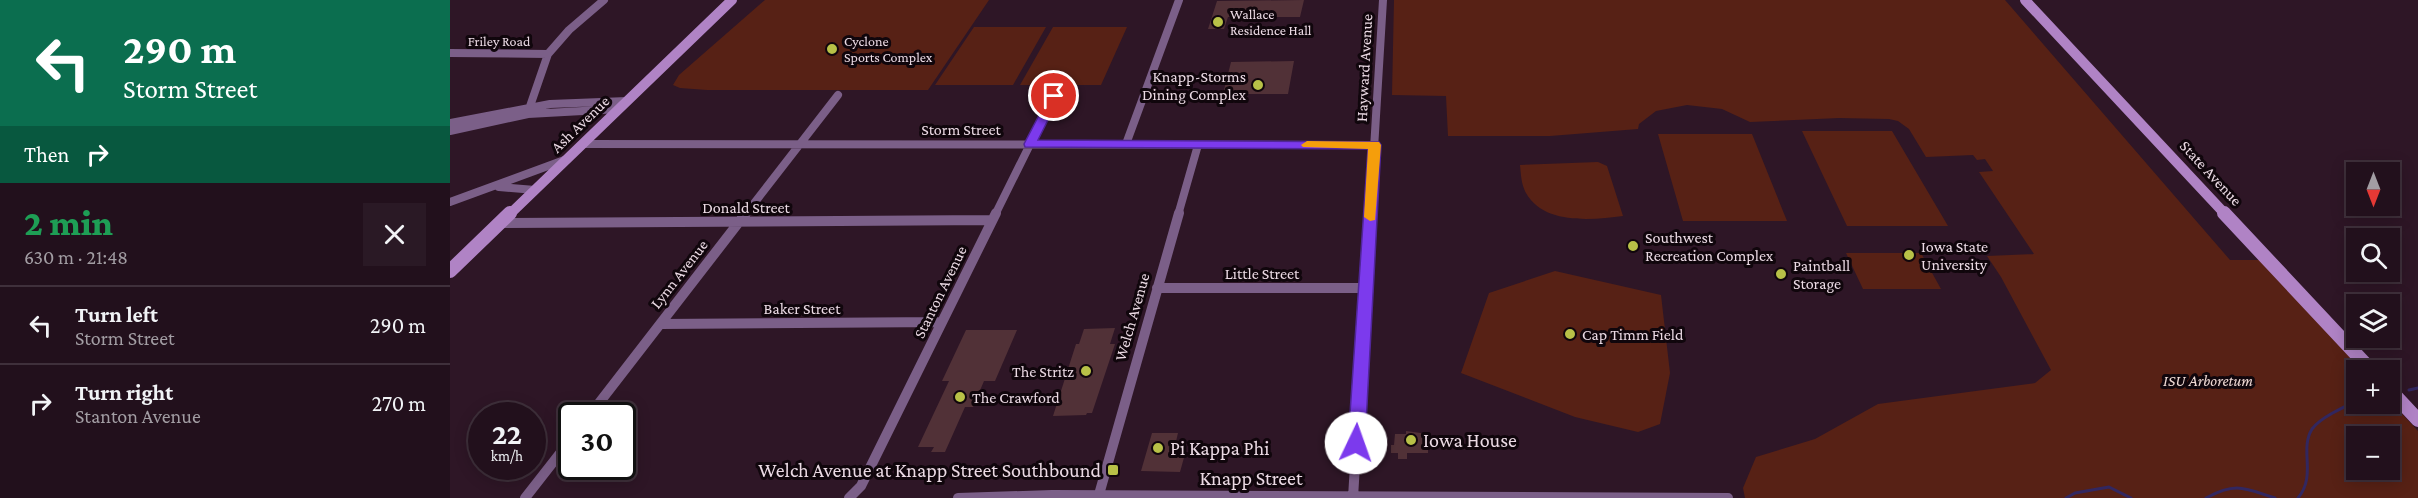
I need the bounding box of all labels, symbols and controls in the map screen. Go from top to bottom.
place label: Wallace Residence Hall [1230,6,1312,38]
street label: Hayward Avenue [1353,13,1376,123]
marker: Wallace Residence Hall [1211,15,1225,29]
icon: left [24,24,102,102]
text: 290 m [123,25,236,72]
street label: Friley Road [468,33,531,49]
place label: Cyclone Sports Complex [844,33,933,65]
marker: Cyclone Sports Complex [825,42,839,56]
place label: Knapp-Storms Dining Complex [1142,68,1246,104]
pin [1028,70,1079,121]
text: Storm Street [123,74,257,104]
marker: Knapp-Storms Dining Complex [1251,78,1265,92]
icon: arrive [1037,79,1070,112]
street label: Ash Avenue [547,92,613,156]
street label: Storm Street [921,121,1002,138]
street label: State Avenue [2177,137,2245,209]
icon: right [81,138,114,171]
text: Then [24,142,69,167]
north arrow [2346,162,2400,216]
map controls [2346,162,2400,480]
street label: Donald Street [702,199,791,216]
text: 2 min [24,203,113,243]
button: close [363,203,426,266]
button: search [2346,228,2400,282]
place label: Southwest Recreation Complex [1645,229,1774,265]
street label: Lynn Avenue [647,236,712,312]
place label: Iowa State University [1921,238,1988,274]
marker: Southwest Recreation Complex [1626,239,1640,253]
street label: Stanton Avenue [910,243,970,341]
text: 630 m · 21:48 [24,246,128,268]
marker: Iowa State University [1902,248,1916,262]
place label: Paintball Storage [1793,257,1850,293]
street label: Little Street [1225,265,1300,282]
marker: Paintball Storage [1774,267,1788,281]
street label: Welch Avenue [1111,271,1153,363]
button: layers [2346,294,2400,348]
street label: Baker Street [764,300,841,317]
text: Turn left [75,302,158,327]
icon: left [24,309,57,342]
text: 290 m [370,313,426,338]
place label: Cap Timm Field [1582,326,1684,344]
text: Storm Street [75,327,175,349]
marker: Cap Timm Field [1563,327,1577,341]
button: + [2346,360,2400,414]
place label: The Stritz [1012,363,1074,380]
marker: The Stritz [1079,364,1093,378]
park label: ISU Arboretum [2163,372,2253,389]
text: Turn right [75,380,173,405]
icon: right [24,387,57,420]
place label: The Crawford [972,389,1060,406]
marker: The Crawford [953,390,967,404]
text: 270 m [372,391,426,416]
speed limit sign: 30 [558,402,636,480]
text: Stanton Avenue [75,405,201,427]
position arrow [1324,411,1388,475]
text: 22 [492,417,522,450]
button: − [2346,426,2400,480]
place label: Iowa House [1423,429,1517,451]
marker: Iowa House [1404,433,1418,447]
place label: Pi Kappa Phi [1170,437,1270,460]
marker: Pi Kappa Phi [1151,441,1165,455]
text: km/h [491,448,523,464]
place label: Welch Avenue at Knapp Street Southbound [758,459,1101,482]
marker: Welch Avenue at Knapp Street Southbound [1106,463,1120,477]
street label: Knapp Street [1199,467,1303,490]

